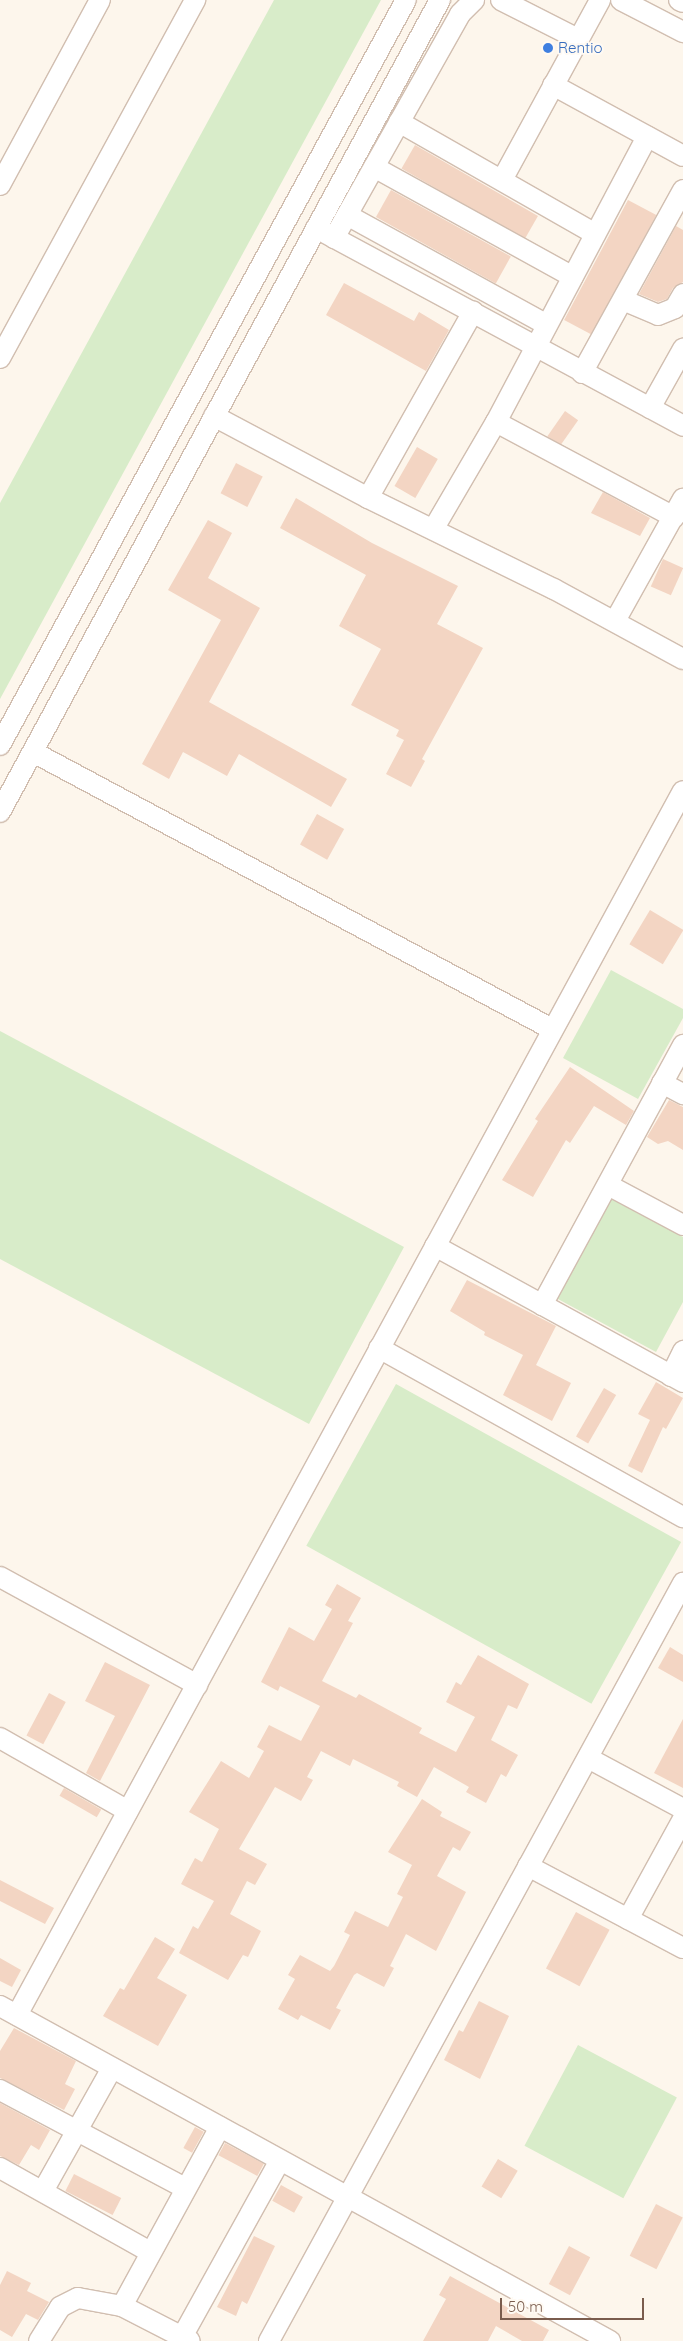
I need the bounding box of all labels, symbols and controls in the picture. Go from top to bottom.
place label: Rentio [558,39,602,57]
marker: Rentio [542,42,554,54]
scale bar [503,2288,647,2320]
text: 50 m [508,2297,543,2316]

